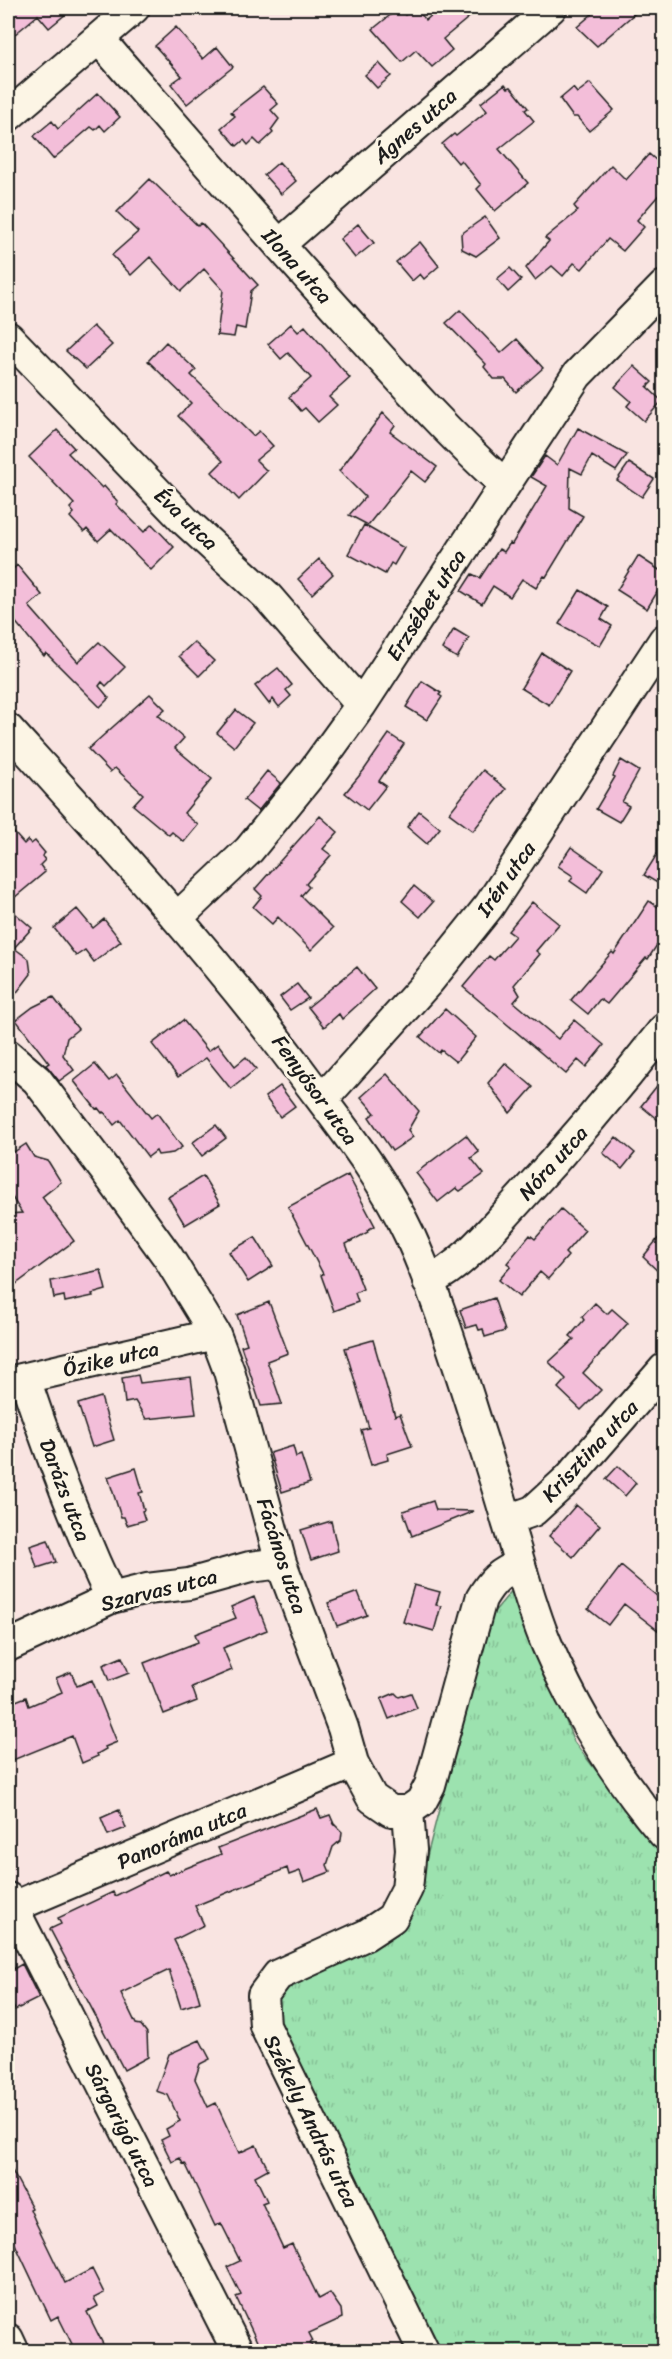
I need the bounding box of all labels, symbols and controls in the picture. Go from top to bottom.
street label: Ágnes utca [363,78,466,174]
street label: Ilona utca [251,218,343,314]
street label: Éva utca [144,478,228,560]
street label: Erzsébet utca [375,541,477,669]
street label: Irén utca [465,833,546,926]
street label: Fenyősor utca [261,1026,369,1154]
street label: Nóra utca [508,1116,598,1210]
street label: Őzike utca [59,1329,163,1388]
street label: Krisztina utca [532,1390,648,1511]
street label: Darázs utca [28,1433,102,1548]
street label: Fácános utca [245,1493,319,1620]
street label: Szarvas utca [97,1557,222,1623]
street label: Panoráma utca [111,1791,253,1880]
street label: Székely András utca [252,2028,370,2215]
street label: Sárgarigó utca [74,2056,170,2195]

